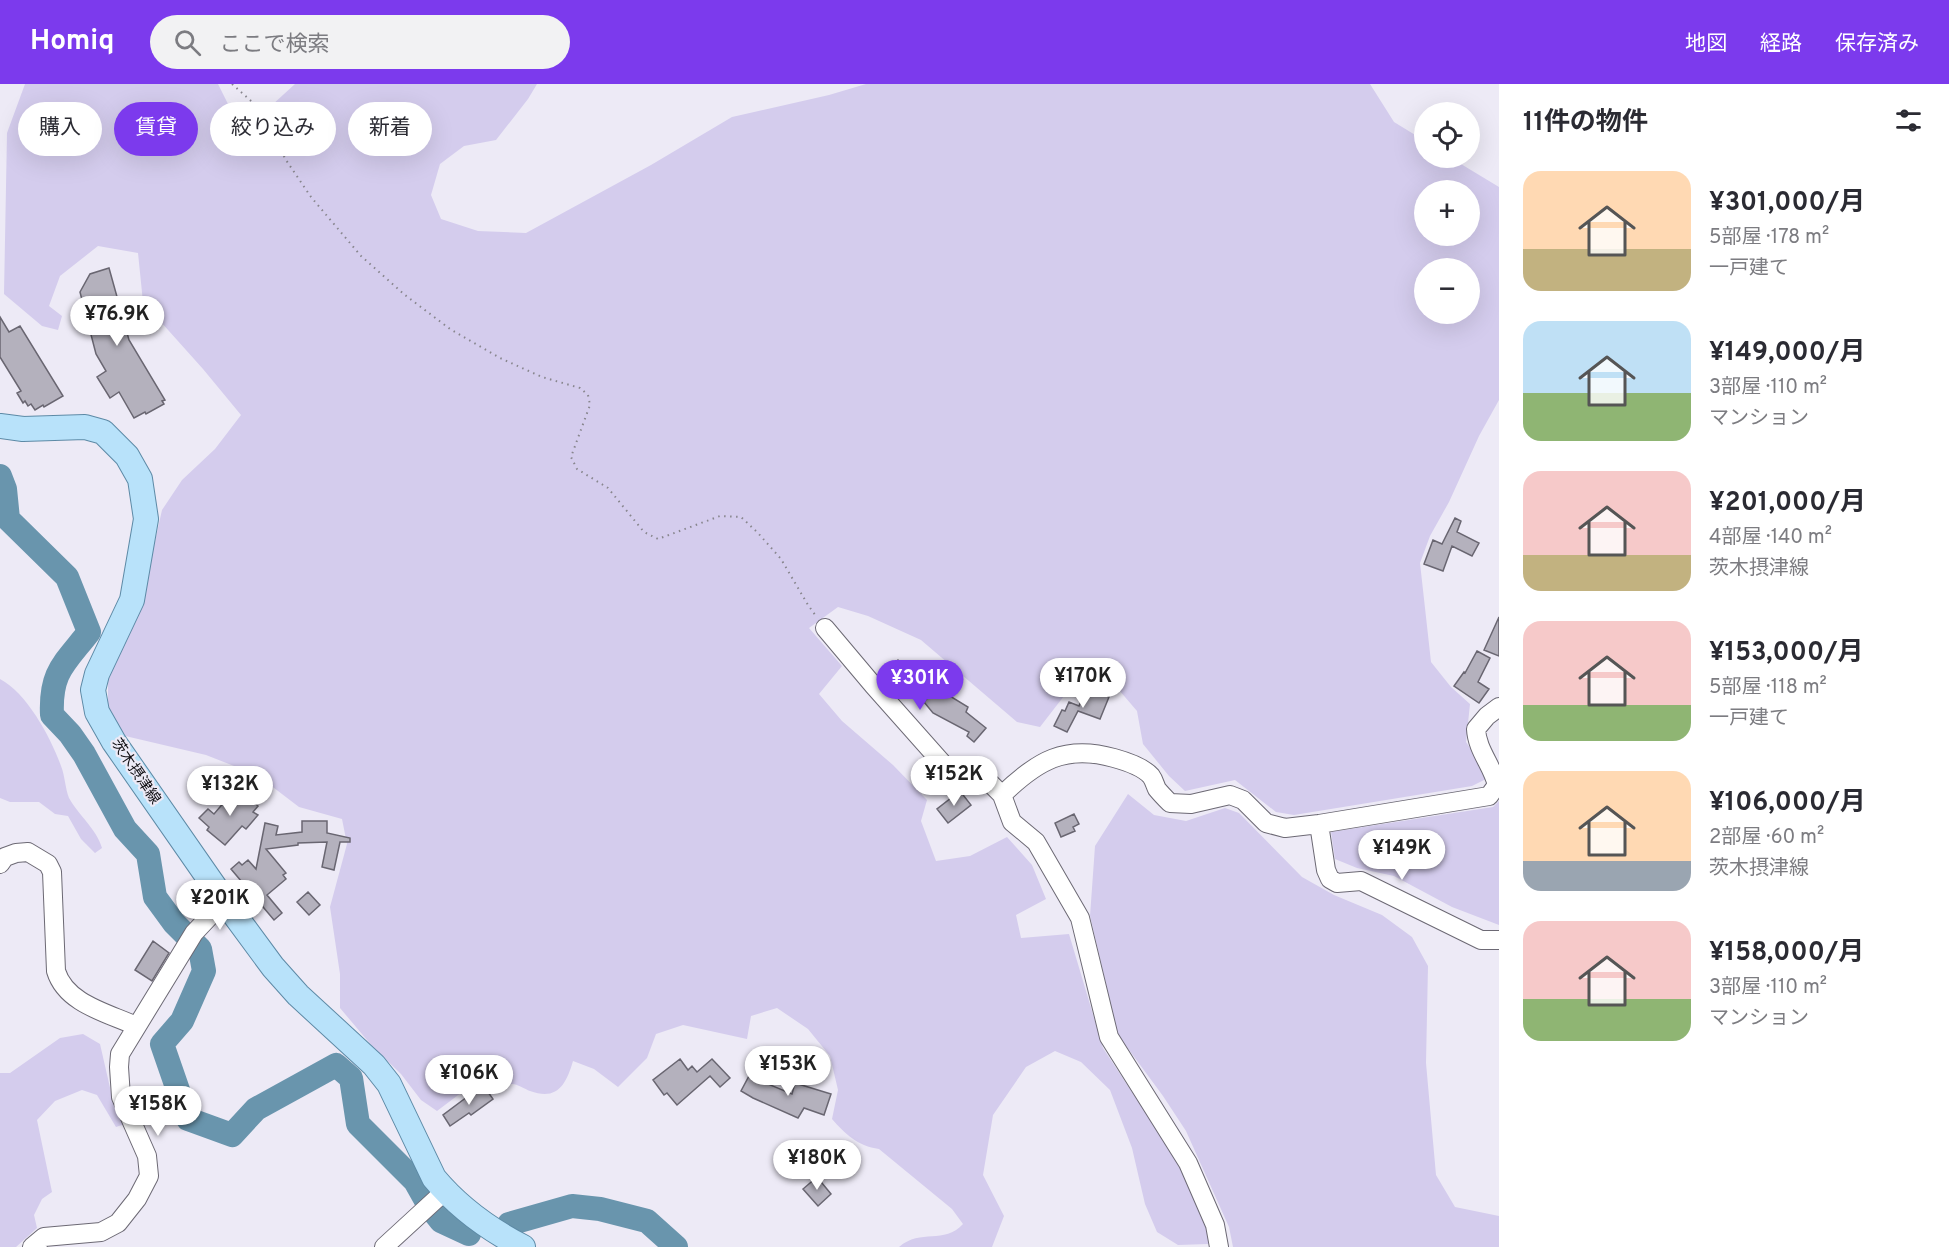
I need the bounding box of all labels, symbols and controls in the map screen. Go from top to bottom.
search box [150,15,570,69]
text: Homiq [30,24,114,60]
icon: search [171,26,204,59]
text: 地図 [1685,31,1727,58]
text: 経路 [1760,31,1802,58]
text: 保存済み [1835,31,1919,58]
text: ここで検索 [219,32,329,59]
chip: 購入 [18,102,102,156]
chip: 賃貸 [114,102,198,156]
chip: 絞り込み [210,102,336,156]
chip: 新着 [348,102,432,156]
map controls [1414,102,1480,324]
button: locate [1414,102,1480,168]
icon: filters [1892,104,1925,137]
text: 11件の物件 [1523,107,1648,140]
button: + [1414,180,1480,246]
text: ¥301,000/月 [1709,187,1865,220]
icon: home [1571,195,1643,267]
text: 5部屋 · 178 m² [1709,225,1829,251]
text: 一戸建て [1709,256,1789,282]
button: − [1414,258,1480,324]
pin: ¥76.9K [68,296,166,347]
text: ¥76.9K [84,302,150,328]
text: ¥149,000/月 [1709,337,1865,370]
icon: home [1571,345,1643,417]
text: 3部屋 · 110 m² [1709,375,1827,401]
text: マンション [1709,406,1809,432]
text: ¥201,000/月 [1709,487,1866,520]
icon: home [1571,495,1643,567]
text: 4部屋 · 140 m² [1709,525,1832,551]
text: 茨木摂津線 [1709,556,1809,582]
text: ¥153,000/月 [1709,637,1864,670]
icon: home [1571,645,1643,717]
pin: ¥170K [1041,658,1125,709]
pin: ¥301K [878,660,962,711]
text: ¥170K [1054,664,1112,690]
text: ¥301K [890,666,950,692]
text: 5部屋 · 118 m² [1709,675,1827,701]
text: 一戸建て [1709,706,1789,732]
street label: 茨木摂津線 [106,736,164,808]
pin: ¥152K [912,756,996,807]
text: ¥152K [925,762,983,788]
pin: ¥132K [188,766,272,817]
text: ¥132K [201,772,259,798]
text: ¥106,000/月 [1709,787,1866,820]
icon: home [1571,795,1643,867]
text: 2部屋 · 60 m² [1709,825,1824,851]
pin: ¥149K [1360,830,1444,881]
text: ¥149K [1372,836,1432,862]
text: 茨木摂津線 [1709,856,1809,882]
pin: ¥201K [178,880,262,931]
text: ¥201K [190,886,250,912]
text: ¥158,000/月 [1709,937,1864,970]
icon: home [1571,945,1643,1017]
text: 3部屋 · 110 m² [1709,975,1827,1001]
text: マンション [1709,1006,1809,1032]
pin: ¥153K [746,1046,830,1097]
text: ¥153K [759,1052,817,1078]
pin: ¥106K [427,1055,511,1106]
text: ¥106K [439,1061,499,1087]
pin: ¥158K [116,1086,200,1137]
text: ¥158K [128,1092,188,1118]
pin: ¥180K [775,1140,859,1191]
text: ¥180K [787,1146,847,1172]

